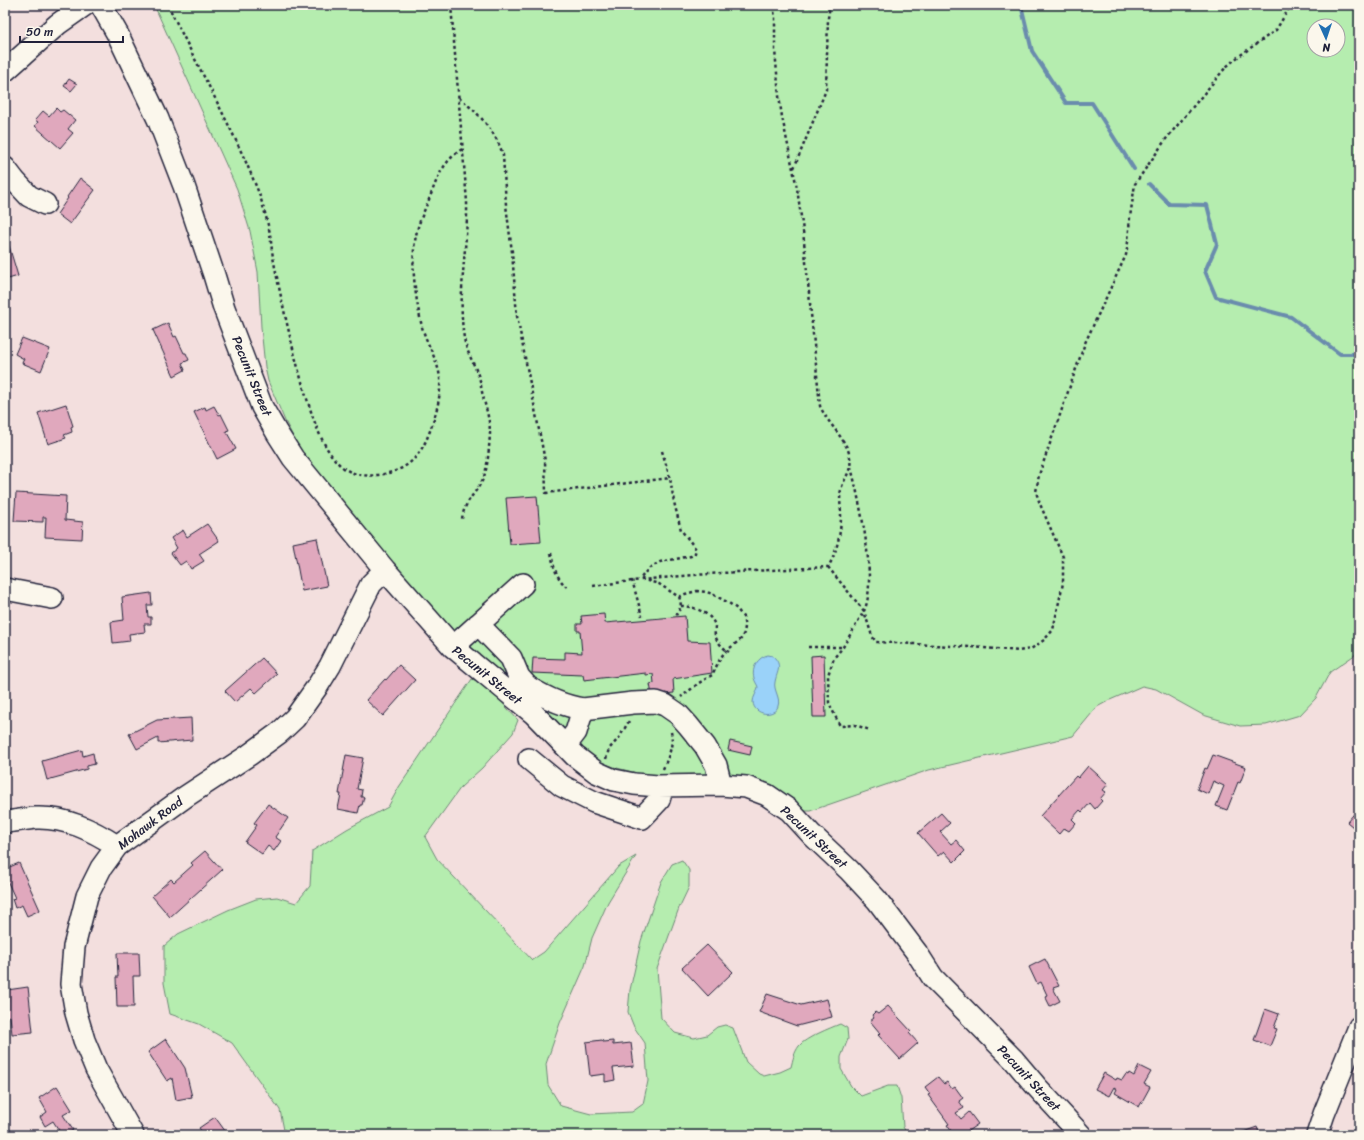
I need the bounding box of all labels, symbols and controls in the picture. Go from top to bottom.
scale bar [20,18,123,44]
north arrow [1306,18,1346,58]
text: 50 m [26,21,53,43]
text: N [1322,38,1332,57]
street label: Pecunit Street [225,332,279,420]
street label: Pecunit Street [447,639,528,711]
street label: Mohawk Road [112,790,189,856]
street label: Pecunit Street [775,800,853,875]
street label: Pecunit Street [992,1039,1067,1117]

